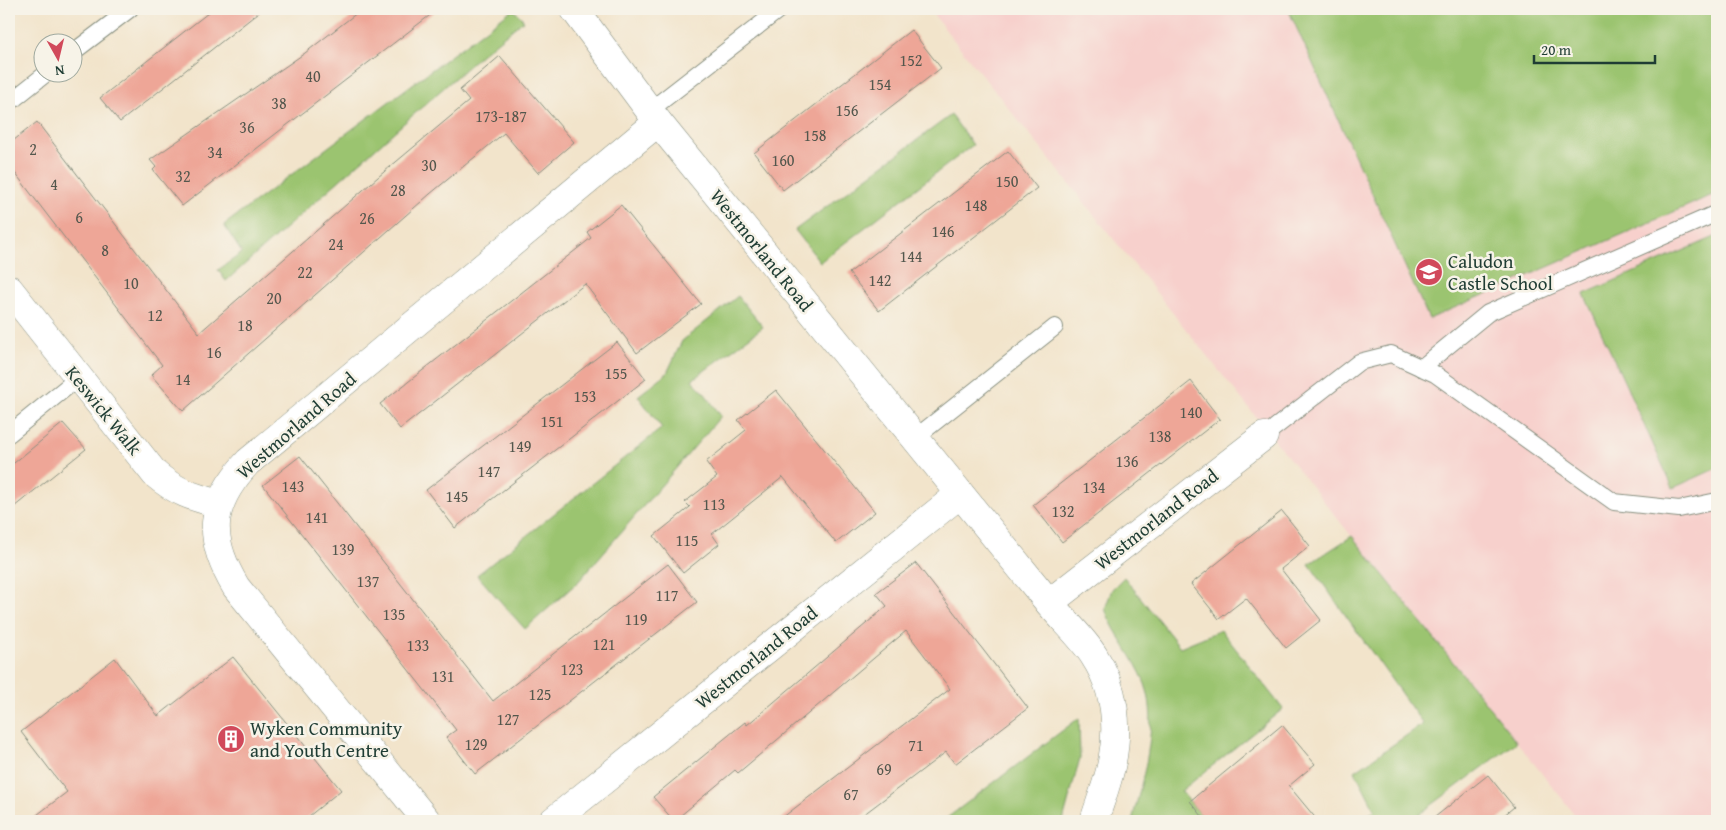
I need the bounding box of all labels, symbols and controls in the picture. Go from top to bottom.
north arrow [32,32,82,82]
scale bar [1534,32,1655,64]
text: 20 m [1541,39,1572,60]
house number: 152 [899,48,923,72]
text: N [53,60,66,82]
house number: 40 [305,64,321,88]
house number: 154 [868,72,892,96]
house number: 38 [271,91,287,115]
house number: 156 [835,98,859,122]
house number: 173-187 [475,104,527,128]
house number: 36 [239,115,255,139]
house number: 158 [803,123,827,147]
house number: 2 [29,137,37,161]
house number: 34 [207,140,223,164]
house number: 160 [771,148,795,172]
house number: 30 [421,153,437,177]
house number: 32 [175,164,191,188]
house number: 150 [995,169,1019,193]
house number: 4 [50,172,58,196]
house number: 28 [390,178,406,202]
street label: Westmorland Road [704,183,821,318]
house number: 148 [964,193,988,217]
house number: 6 [75,205,83,229]
house number: 26 [359,206,375,230]
house number: 146 [931,219,955,243]
house number: 24 [328,232,344,256]
house number: 8 [101,238,109,262]
house number: 144 [899,244,923,268]
place label: Caludon Castle School [1448,247,1553,297]
school or university icon: Caludon Castle School [1414,257,1444,287]
house number: 22 [297,260,313,284]
house number: 142 [868,268,892,292]
house number: 10 [123,271,139,295]
house number: 20 [266,286,282,310]
house number: 12 [147,303,163,327]
house number: 18 [237,313,253,337]
house number: 16 [206,340,222,364]
street label: Keswick Walk [59,359,149,461]
house number: 155 [604,361,628,385]
street label: Westmorland Road [230,364,363,485]
house number: 14 [175,367,191,391]
house number: 153 [573,384,597,408]
house number: 140 [1179,400,1203,424]
house number: 151 [540,409,564,433]
house number: 138 [1148,424,1172,448]
house number: 149 [508,434,532,458]
house number: 136 [1115,449,1139,473]
house number: 147 [477,459,501,483]
street label: Westmorland Road [1088,461,1225,576]
house number: 143 [281,474,305,498]
house number: 134 [1082,475,1106,499]
house number: 145 [445,484,469,508]
house number: 113 [702,492,726,516]
house number: 132 [1051,499,1075,523]
house number: 141 [305,505,329,529]
house number: 115 [675,528,699,552]
house number: 139 [331,537,355,561]
house number: 137 [356,569,380,593]
house number: 117 [655,583,679,607]
street label: Westmorland Road [689,598,824,715]
house number: 135 [382,602,406,626]
house number: 119 [624,607,648,631]
house number: 121 [592,632,616,656]
house number: 133 [406,633,430,657]
house number: 123 [560,657,584,681]
house number: 131 [431,664,455,688]
house number: 125 [528,682,552,706]
house number: 127 [496,707,520,731]
place label: Wyken Community and Youth Centre [250,714,403,764]
building icon: Wyken Community and Youth Centre [216,724,246,754]
house number: 129 [464,732,488,756]
house number: 71 [908,733,924,757]
house number: 69 [876,757,892,781]
house number: 67 [843,782,859,806]

